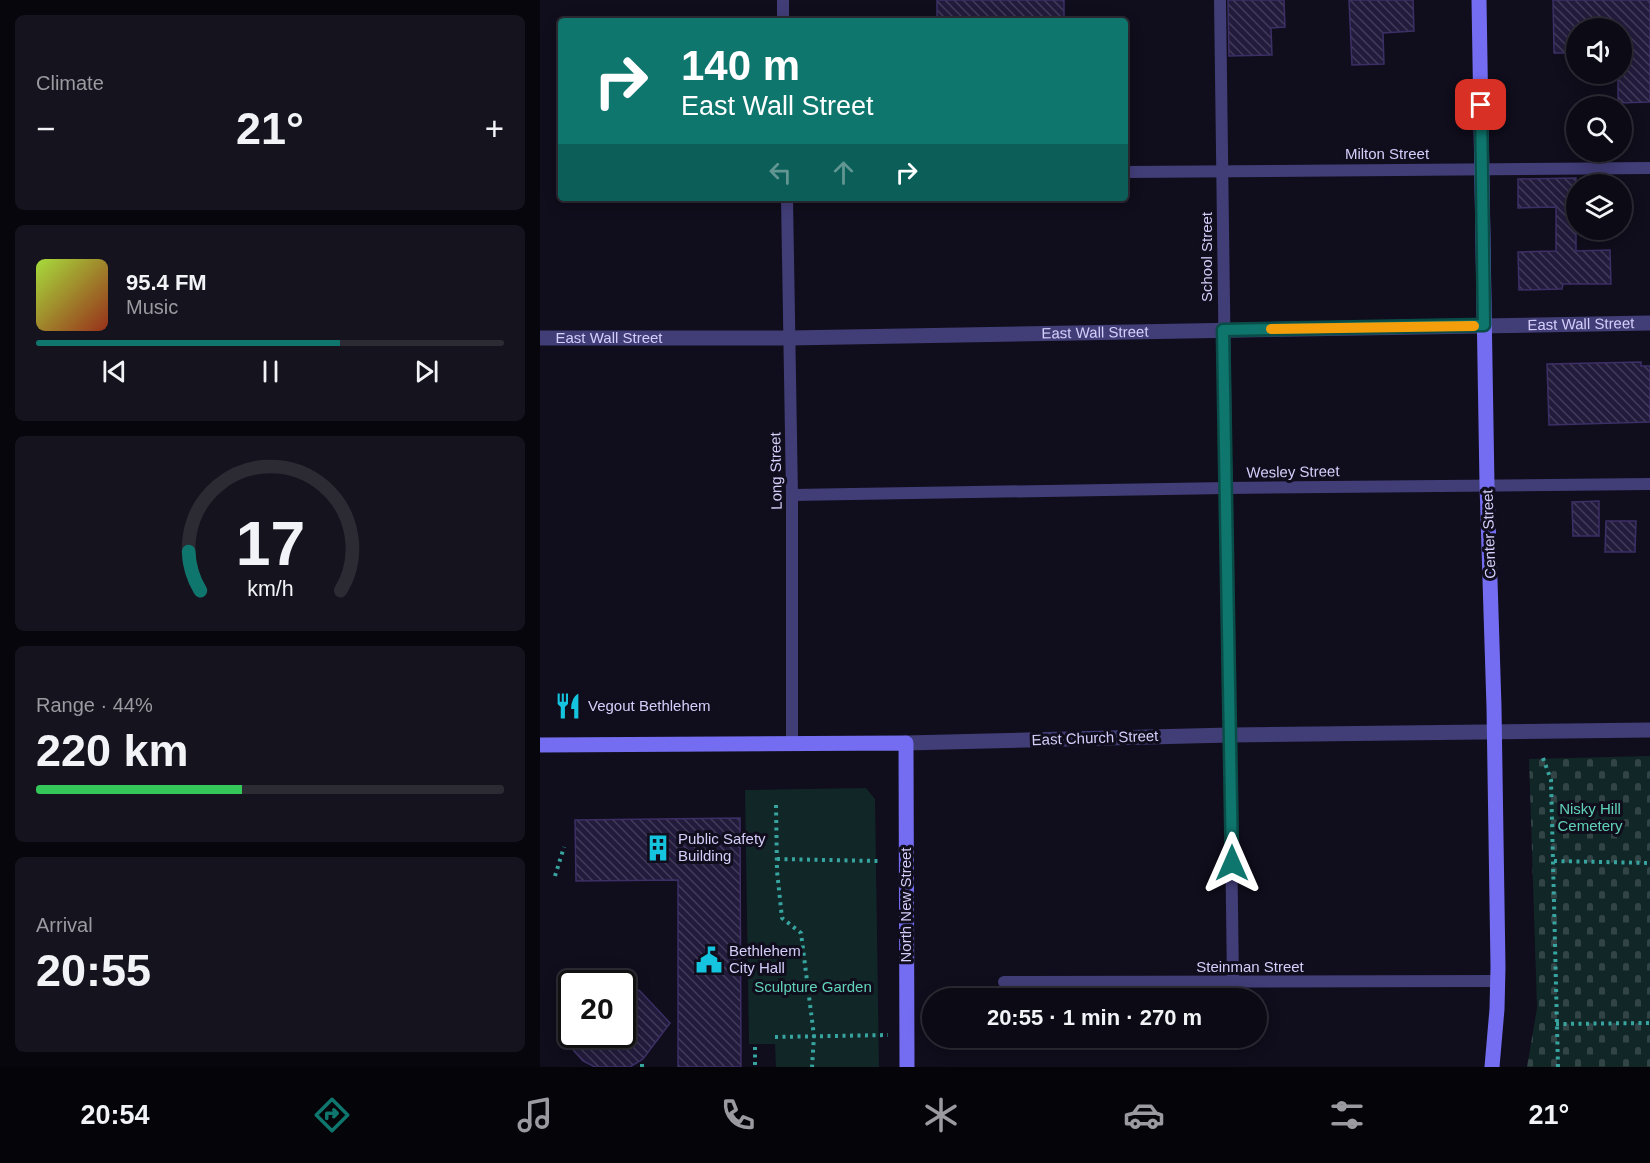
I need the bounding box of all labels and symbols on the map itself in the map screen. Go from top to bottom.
pin [1455,79,1506,130]
street label: Milton Street [1345,145,1430,162]
street label: School Street [1198,211,1215,302]
street label: East Wall Street [1527,314,1635,333]
street label: East Wall Street [1041,323,1149,342]
street label: East Wall Street [555,329,663,346]
street label: Long Street [766,431,785,510]
street label: Wesley Street [1246,462,1341,481]
street label: Center Street [1478,488,1499,579]
restaurant icon: Vegout Bethlehem [553,691,583,721]
place label: Vegout Bethlehem [588,697,711,714]
street label: East Church Street [1031,727,1159,748]
park label: Nisky Hill Cemetery [1557,800,1623,834]
place label: Public Safety Building [678,830,766,864]
position arrow [1200,831,1264,895]
building icon: Public Safety Building [643,833,673,863]
street label: North New Street [897,847,914,963]
place label: Bethlehem City Hall [729,942,801,976]
public building icon: Bethlehem City Hall [694,945,724,975]
street label: Steinman Street [1196,958,1305,975]
speed limit sign: 20 [558,970,636,1048]
park label: Sculpture Garden [754,978,872,995]

